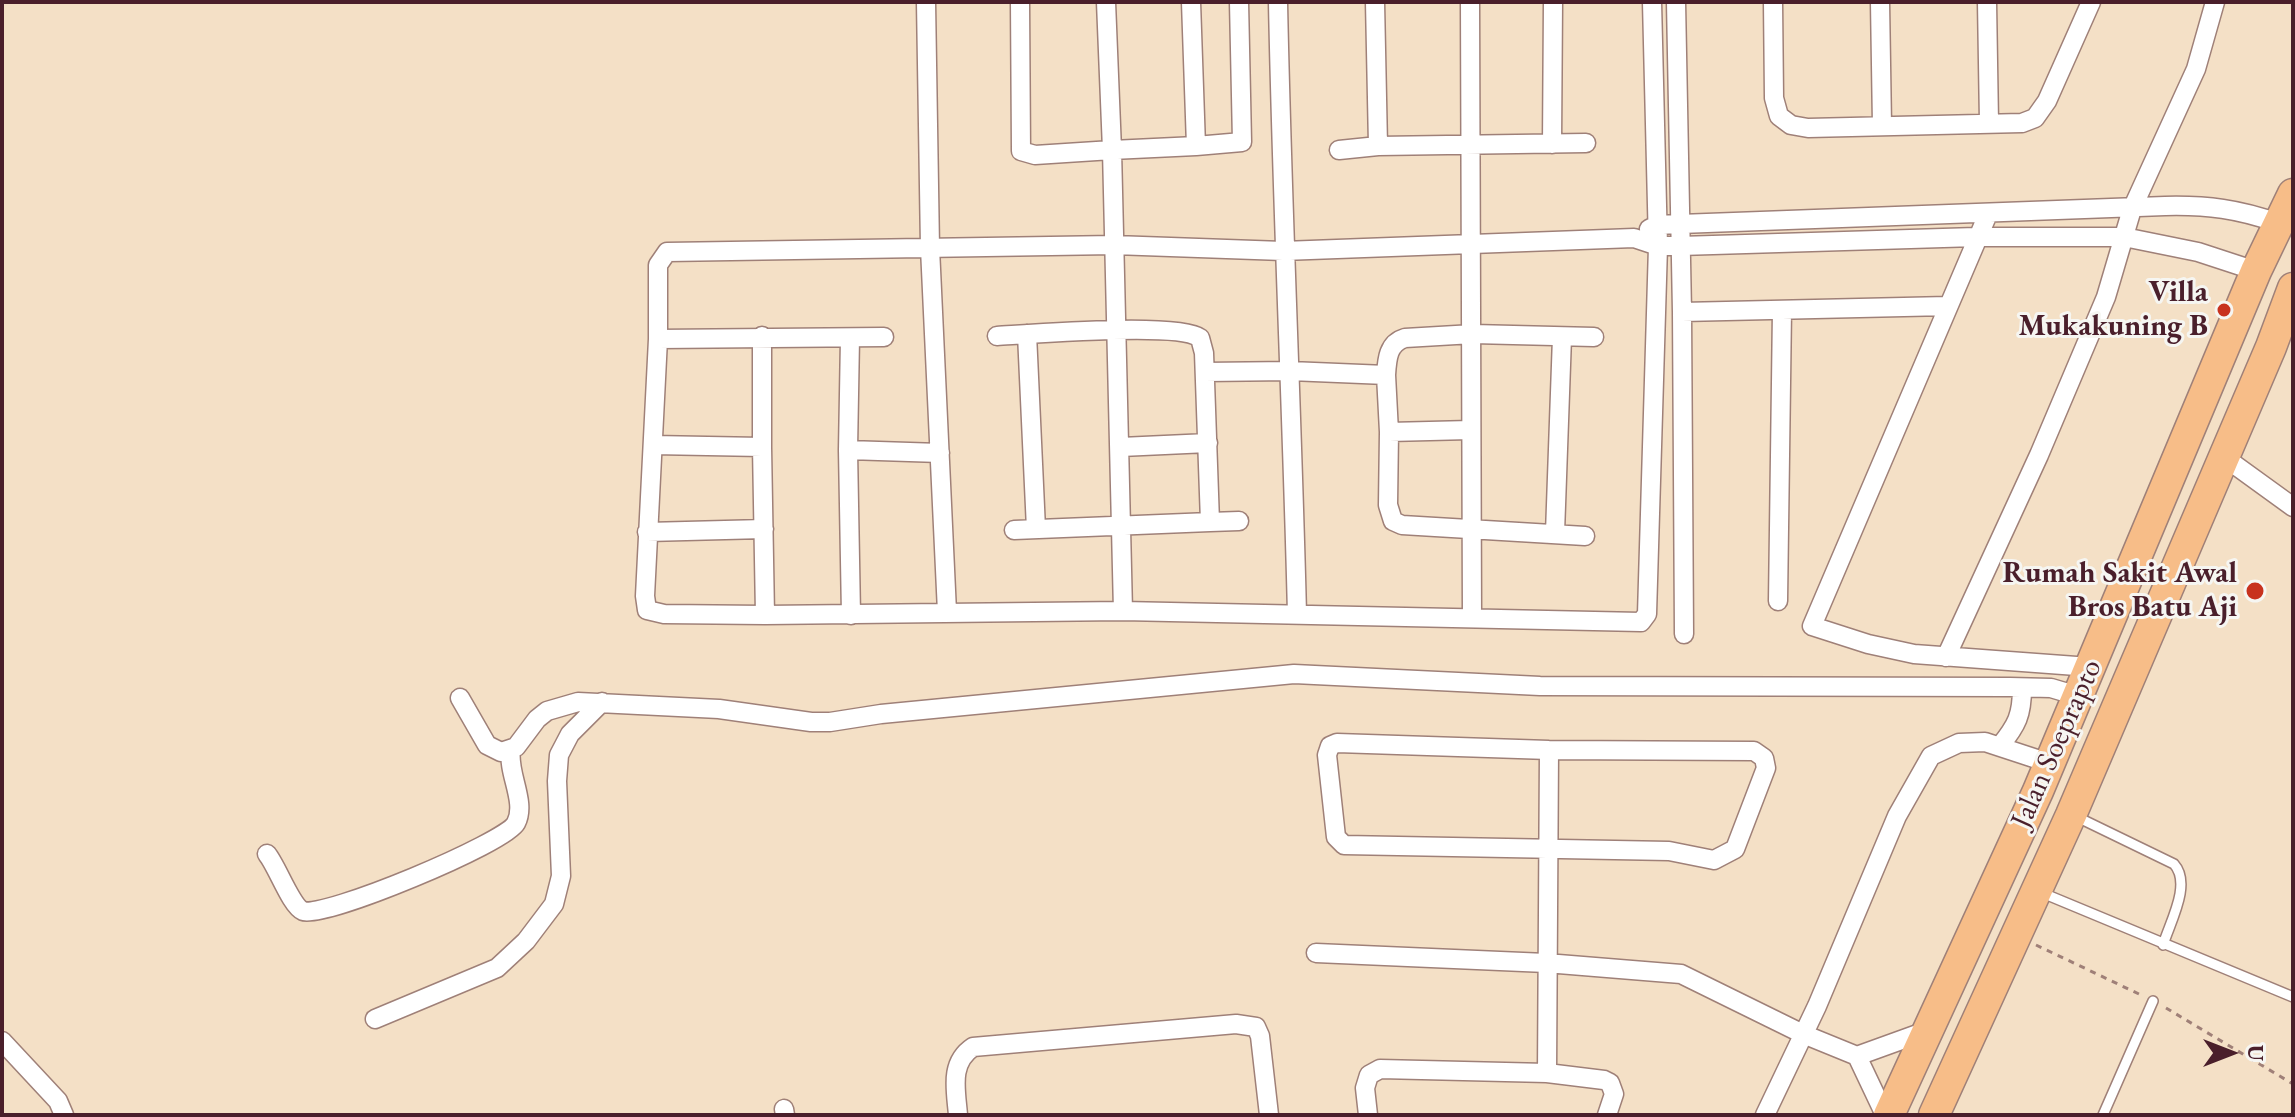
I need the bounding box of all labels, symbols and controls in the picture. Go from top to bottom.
place label: Villa Mukakuning B [2019,275,2208,346]
marker: Villa Mukakuning B [2215,301,2233,319]
place label: Rumah Sakit Awal Bros Batu Aji [2003,556,2237,626]
marker: Rumah Sakit Awal Bros Batu Aji [2244,580,2266,602]
street label: Jalan Soeprapto [2004,654,2110,834]
north arrow [2191,1013,2271,1093]
text: U [2241,1045,2270,1061]

